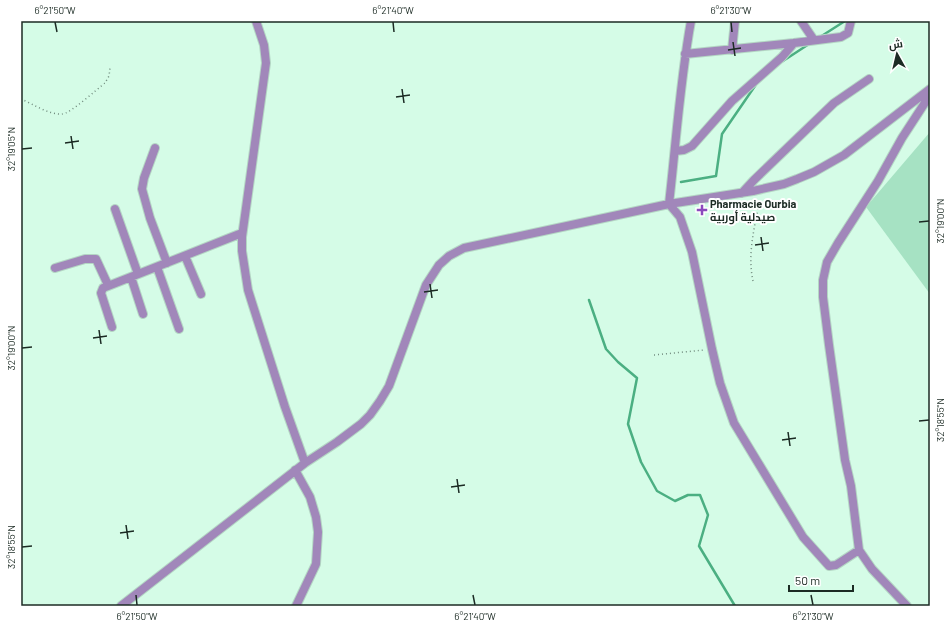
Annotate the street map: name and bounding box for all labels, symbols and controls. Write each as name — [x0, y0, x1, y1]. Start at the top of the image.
text: 6°21'50"W — [34, 4, 76, 16]
text: 6°21'40"W — [372, 4, 414, 16]
text: 6°21'30"W — [710, 4, 752, 16]
north arrow — [877, 34, 917, 74]
text: ش — [888, 36, 904, 52]
text: 32°19'05"N — [5, 127, 17, 171]
place label: Pharmacie Ourbia صيدلية أوربية — [710, 197, 797, 225]
text: 32°19'00"N — [934, 198, 946, 244]
marker: Pharmacie Ourbia صيدلية أوربية — [697, 205, 707, 215]
text: 32°19'00"N — [5, 325, 17, 371]
text: 32°18'55"N — [934, 398, 946, 442]
text: 32°18'55"N — [5, 525, 17, 569]
scale bar — [789, 567, 853, 593]
text: 50 m — [795, 573, 820, 587]
text: 6°21'50"W — [116, 610, 158, 622]
text: 6°21'40"W — [454, 610, 496, 622]
text: 6°21'30"W — [792, 610, 834, 622]

